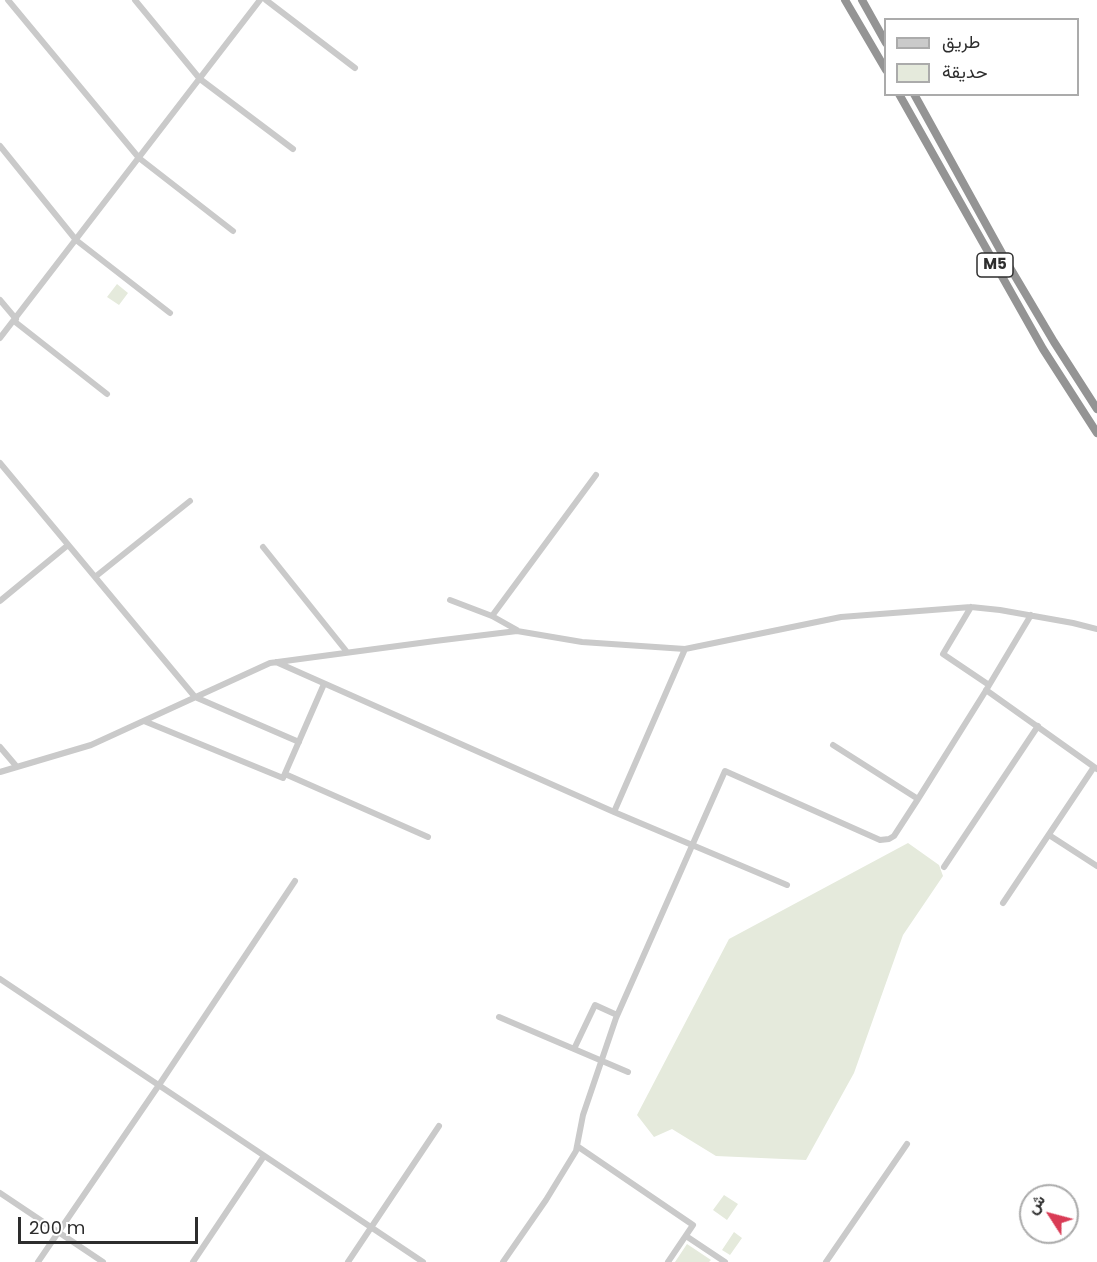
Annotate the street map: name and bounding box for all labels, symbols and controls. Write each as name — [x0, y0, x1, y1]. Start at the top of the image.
legend — [884, 18, 1079, 96]
text: طريق — [942, 29, 980, 54]
text: حديقة — [942, 59, 988, 84]
road number: M5 — [977, 253, 1013, 277]
north arrow — [1019, 1184, 1079, 1244]
text: ش — [1021, 1190, 1051, 1219]
scale bar — [21, 1205, 201, 1243]
text: 200 m — [29, 1215, 85, 1240]

